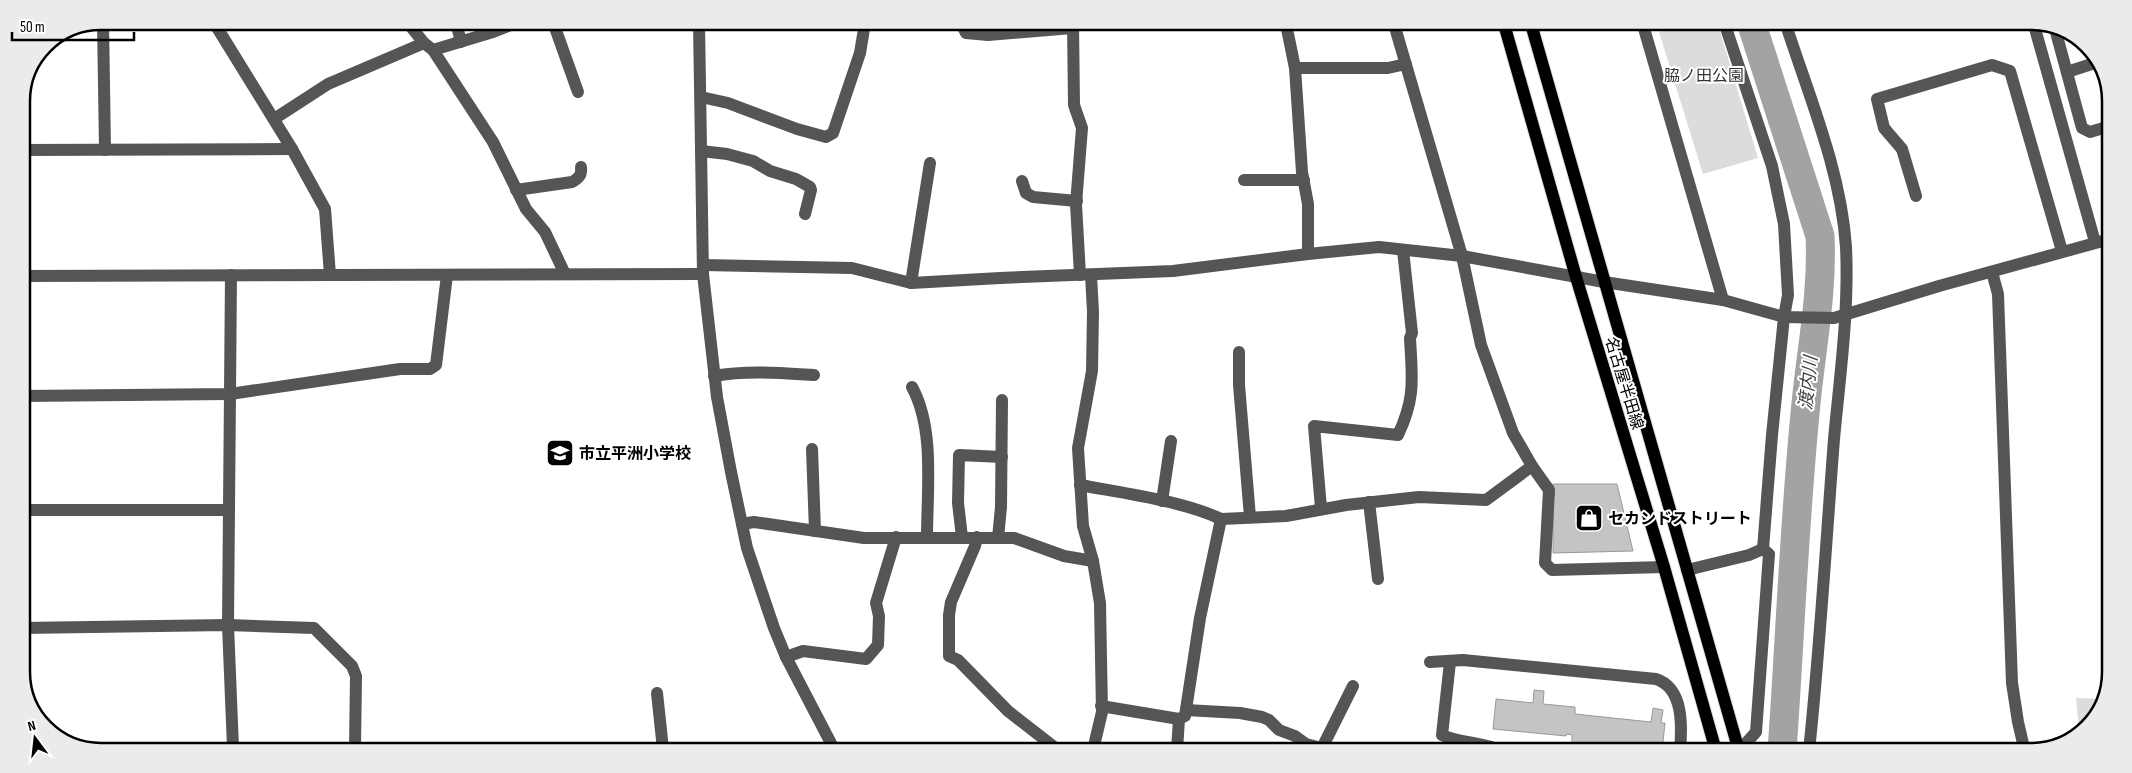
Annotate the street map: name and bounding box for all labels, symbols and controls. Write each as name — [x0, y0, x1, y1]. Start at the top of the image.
scale bar — [12, 10, 135, 42]
text: 50 m — [20, 18, 45, 37]
park label: 脇ノ田公園 — [1664, 67, 1744, 86]
street label: 名古屋半田線 — [1600, 335, 1647, 432]
water label: 渡内川 — [1795, 353, 1822, 411]
school or university icon: 市立平洲小学校 — [545, 438, 575, 468]
place label: 市立平洲小学校 — [579, 445, 691, 464]
shop icon: セカンドストリート — [1574, 503, 1604, 533]
place label: セカンドストリート — [1608, 510, 1752, 529]
north arrow — [10, 713, 60, 763]
text: N — [26, 717, 38, 735]

